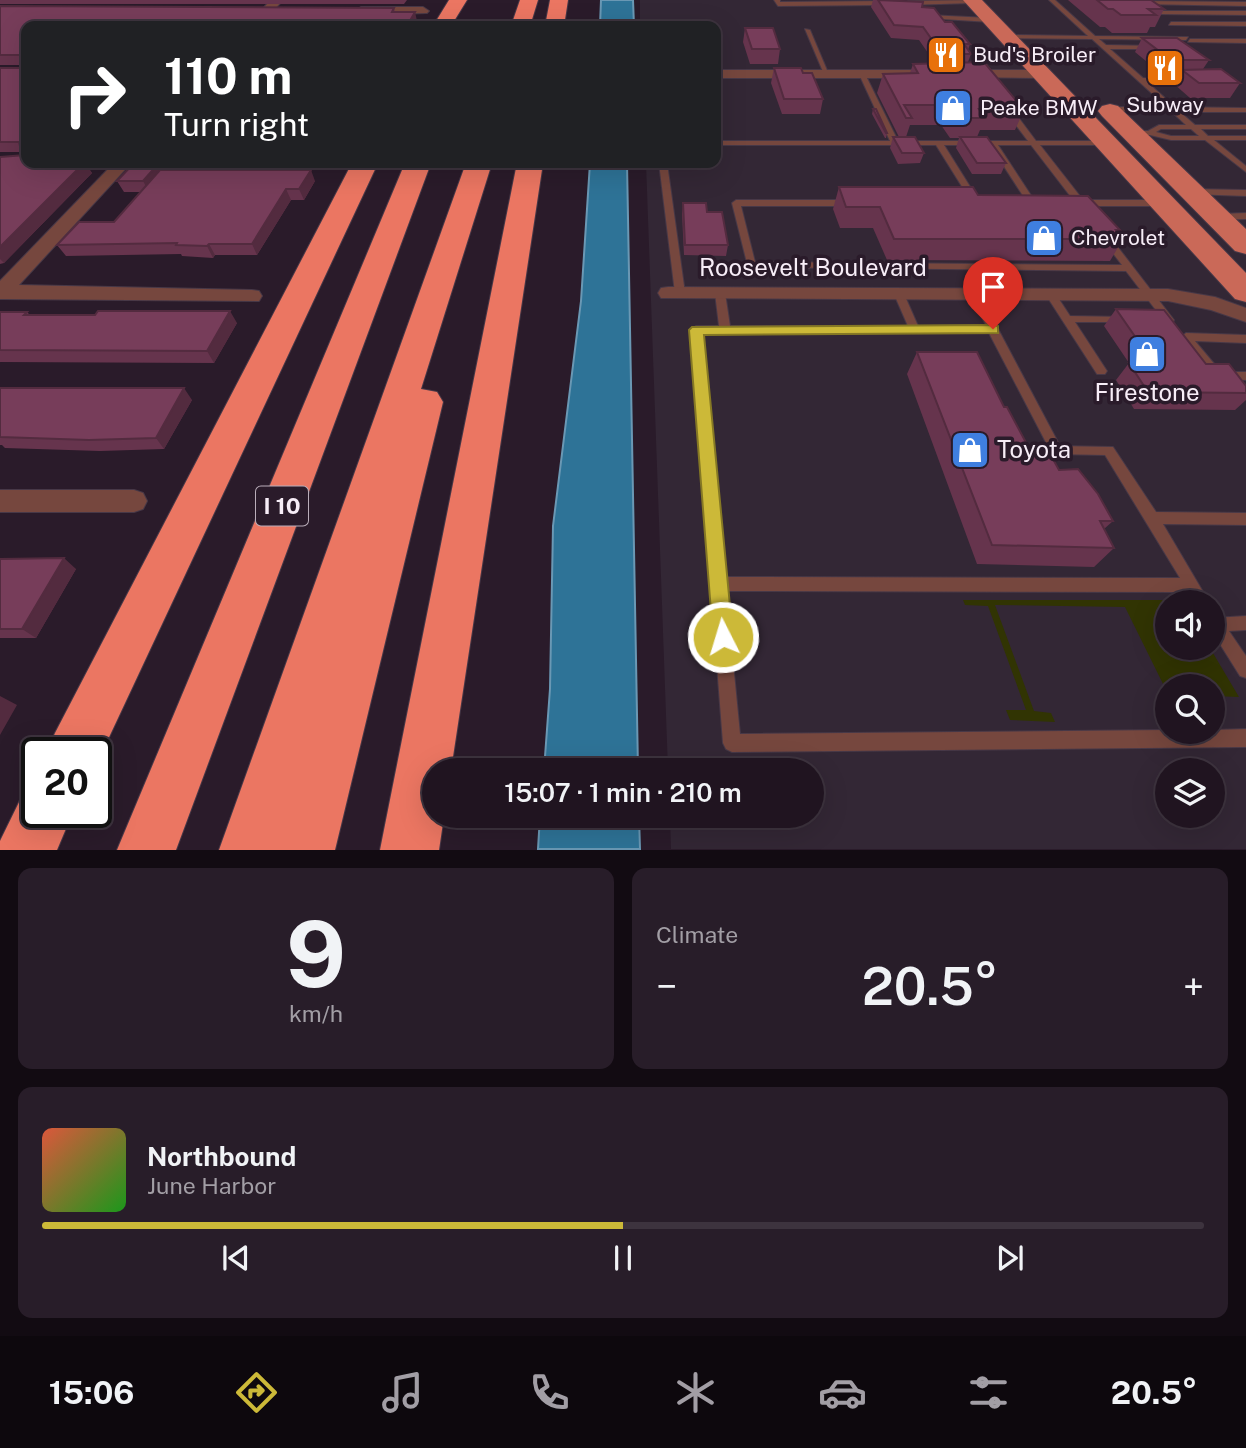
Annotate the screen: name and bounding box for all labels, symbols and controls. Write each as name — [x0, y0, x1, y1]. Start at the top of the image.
restaurant icon: Bud's Broiler — [925, 34, 967, 76]
place label: Bud's Broiler — [973, 42, 1096, 67]
text: 110 m — [164, 47, 292, 105]
restaurant icon: Subway — [1144, 47, 1186, 89]
icon: right — [49, 49, 140, 140]
shop icon: Peake BMW — [932, 87, 974, 129]
place label: Subway — [1126, 92, 1204, 117]
place label: Peake BMW — [980, 95, 1098, 120]
text: Turn right — [164, 106, 309, 143]
shop icon: Chevrolet — [1023, 217, 1065, 259]
place label: Chevrolet — [1071, 225, 1165, 250]
street label: Roosevelt Boulevard — [699, 253, 927, 281]
pin — [963, 257, 1023, 329]
icon: arrive — [974, 268, 1012, 306]
shop icon: Firestone — [1126, 333, 1168, 375]
place label: Firestone — [1095, 378, 1199, 406]
shop icon: Toyota — [949, 429, 991, 471]
place label: Toyota — [997, 435, 1071, 463]
road number: I 10 — [256, 486, 308, 526]
map controls — [1155, 590, 1225, 828]
button: sound — [1155, 590, 1225, 660]
position arrow — [686, 600, 760, 674]
button: search — [1155, 674, 1225, 744]
speed limit sign: 20 — [21, 737, 112, 828]
button: layers — [1155, 758, 1225, 828]
text: 15:07 · 1 min · 210 m — [504, 777, 742, 808]
text: 9 — [286, 901, 346, 1007]
text: Climate — [656, 921, 738, 948]
text: 20.5° — [862, 956, 998, 1017]
text: − — [656, 964, 677, 1009]
text: + — [1183, 964, 1204, 1009]
text: km/h — [289, 1000, 343, 1027]
text: Northbound — [147, 1141, 296, 1172]
text: June Harbor — [147, 1172, 276, 1199]
icon: previous — [217, 1239, 255, 1277]
icon: pause — [604, 1239, 642, 1277]
icon: next — [991, 1239, 1029, 1277]
icon: directions — [232, 1368, 281, 1417]
icon: music — [378, 1368, 427, 1417]
icon: phone — [525, 1368, 574, 1417]
icon: climate — [671, 1368, 720, 1417]
icon: car — [818, 1368, 867, 1417]
icon: filters — [964, 1368, 1013, 1417]
text: 15:06 — [49, 1374, 134, 1411]
text: 20.5° — [1111, 1374, 1197, 1411]

